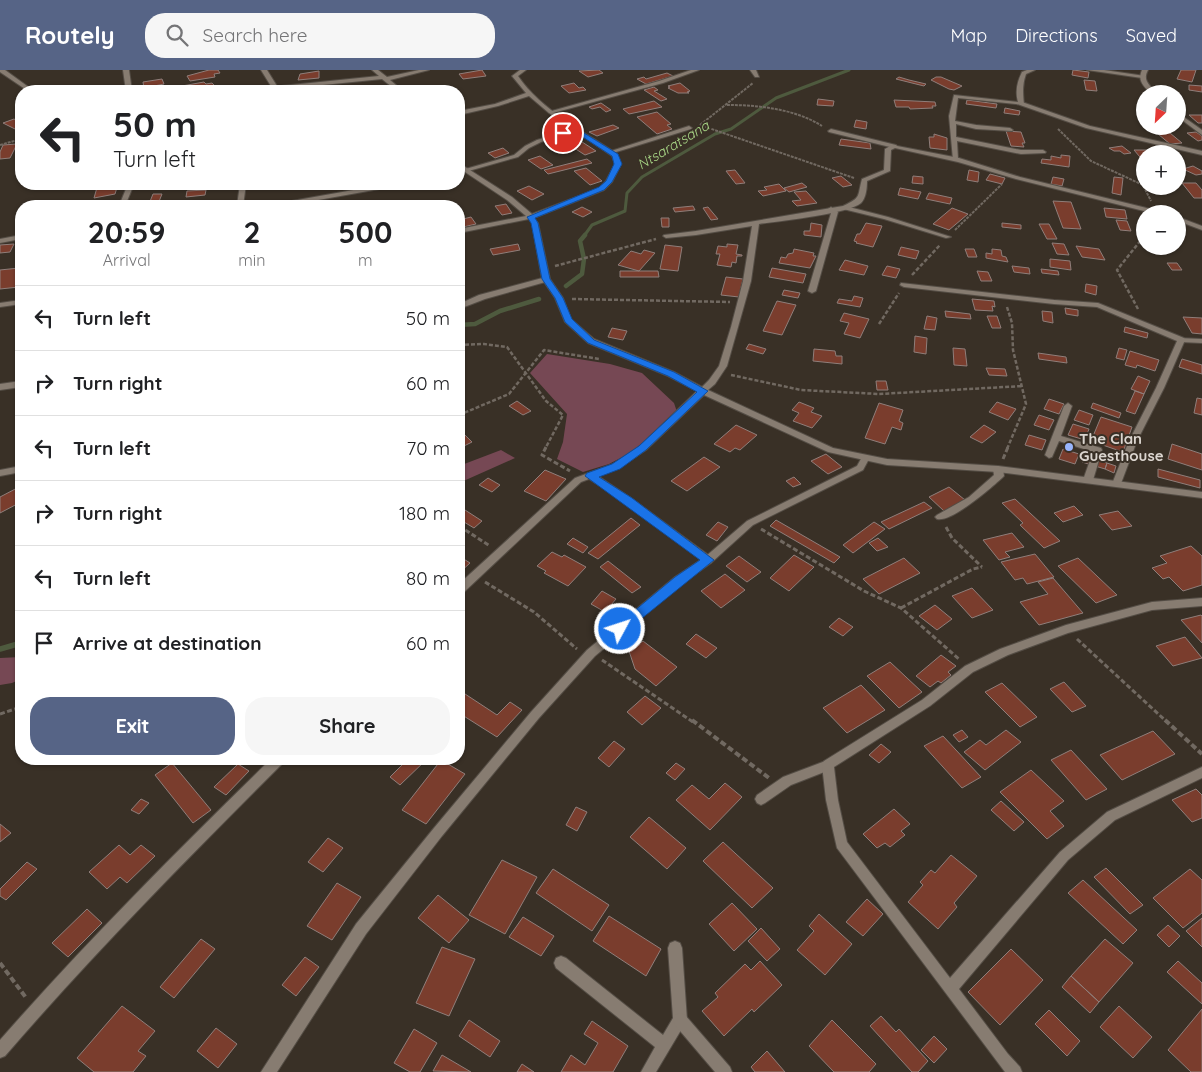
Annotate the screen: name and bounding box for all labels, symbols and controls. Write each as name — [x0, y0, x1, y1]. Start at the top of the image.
search box — [145, 13, 495, 58]
text: Routely — [25, 20, 115, 50]
icon: search — [163, 21, 191, 49]
text: Search here — [203, 23, 307, 47]
text: Map — [950, 24, 987, 47]
text: Directions — [1015, 24, 1098, 47]
text: Saved — [1126, 24, 1177, 47]
north arrow — [1136, 85, 1186, 135]
map controls — [1136, 85, 1186, 255]
text: 50 m — [113, 102, 197, 146]
icon: left — [30, 105, 95, 170]
pin — [542, 112, 584, 154]
water label: Ntsaratsana — [634, 116, 714, 174]
icon: arrive — [549, 119, 577, 147]
text: Turn left — [113, 145, 196, 173]
button: + — [1136, 145, 1186, 195]
button: − — [1136, 205, 1186, 255]
text: 20:59 — [88, 213, 166, 251]
text: 2 — [243, 213, 260, 251]
text: 500 — [338, 213, 392, 251]
text: Arrival — [103, 250, 151, 270]
text: min — [238, 250, 266, 270]
text: m — [358, 250, 373, 270]
icon: left — [30, 304, 58, 332]
text: Turn left — [73, 306, 151, 330]
text: 50 m — [406, 306, 450, 330]
icon: right — [30, 369, 58, 397]
text: Turn right — [73, 371, 162, 395]
text: 60 m — [406, 371, 450, 395]
place label: The Clan Guesthouse — [1079, 429, 1164, 465]
icon: left — [30, 434, 58, 462]
text: Turn left — [73, 436, 151, 460]
text: 70 m — [406, 436, 450, 460]
marker: The Clan Guesthouse — [1063, 441, 1075, 453]
icon: right — [30, 499, 58, 527]
text: Turn right — [73, 501, 162, 525]
text: 180 m — [399, 501, 450, 525]
icon: left — [30, 564, 58, 592]
text: Turn left — [73, 566, 151, 590]
text: 80 m — [406, 566, 450, 590]
position arrow — [593, 602, 645, 654]
icon: arrive — [30, 629, 58, 657]
text: Arrive at destination — [73, 631, 262, 655]
text: 60 m — [406, 631, 450, 655]
button: Exit — [30, 697, 235, 755]
button: Share — [245, 697, 450, 755]

